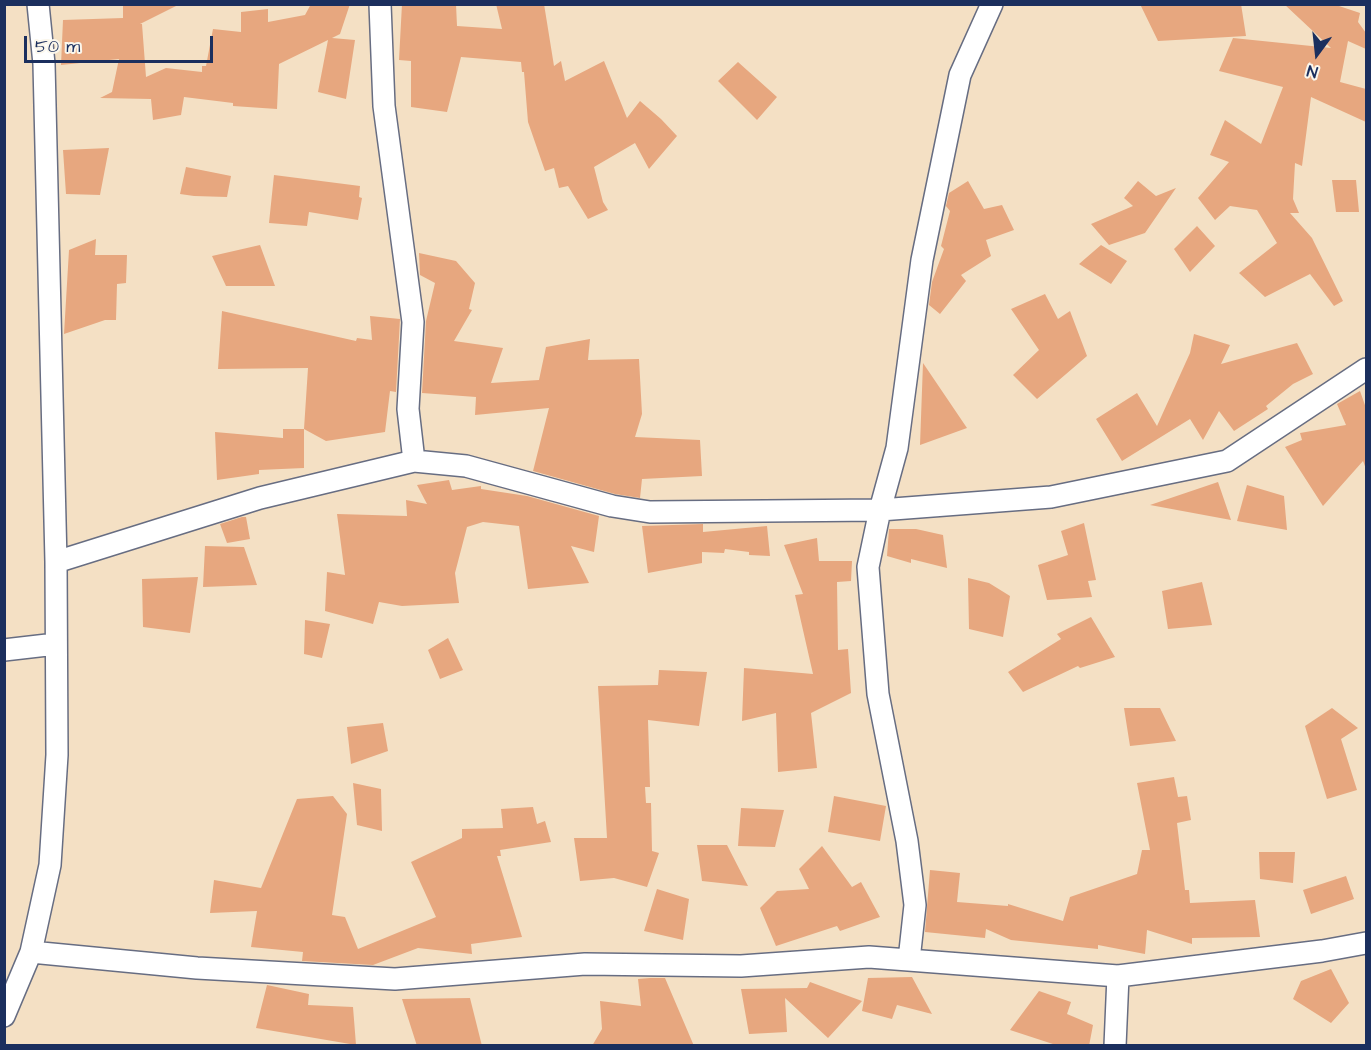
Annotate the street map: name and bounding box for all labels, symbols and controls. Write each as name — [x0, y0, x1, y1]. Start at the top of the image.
scale bar — [27, 24, 216, 62]
north arrow — [1287, 24, 1347, 84]
text: 50 m — [35, 34, 80, 59]
text: N — [1305, 59, 1320, 83]

